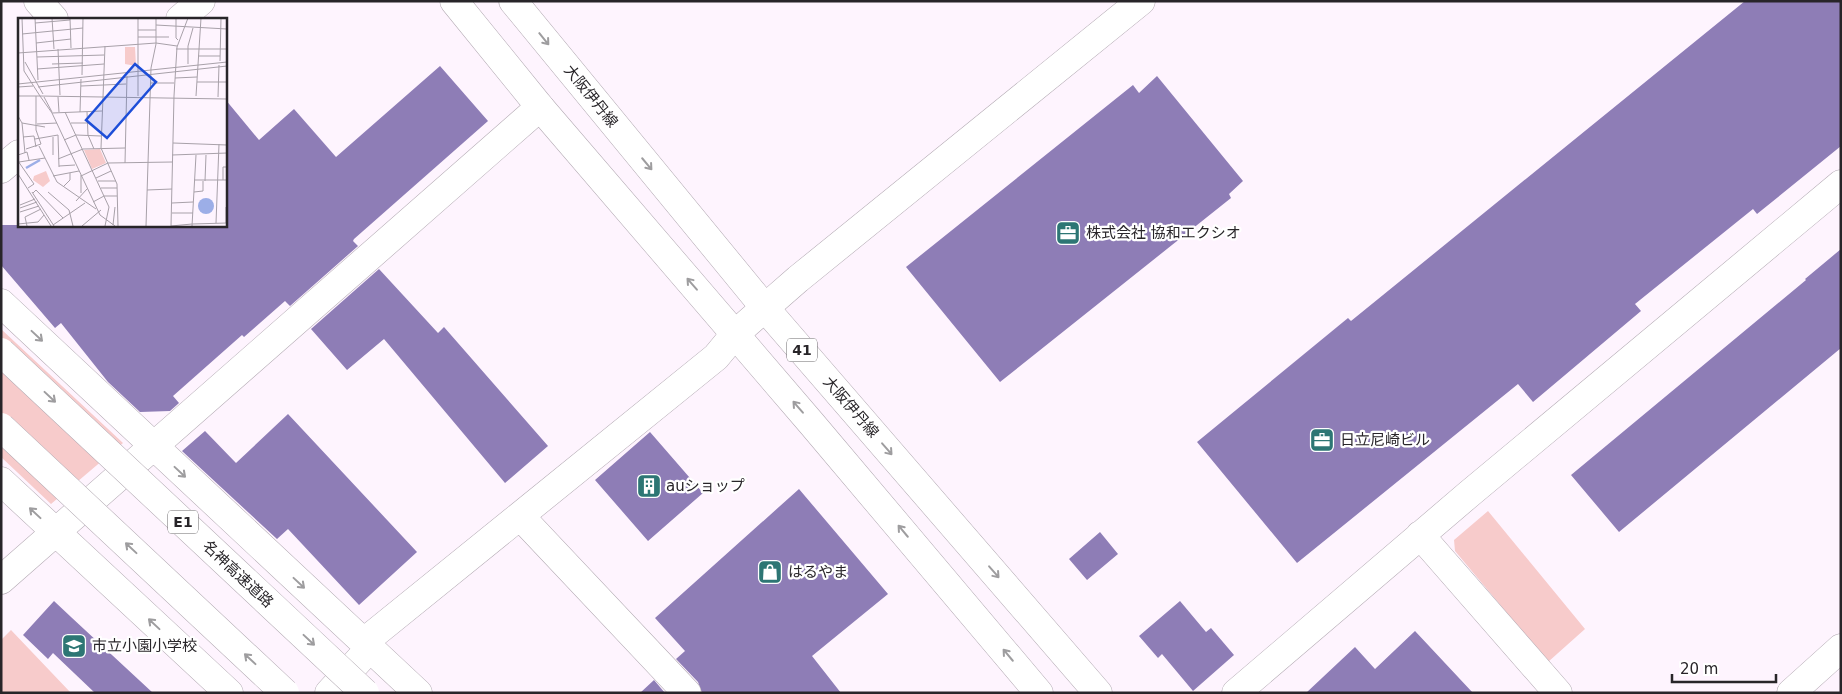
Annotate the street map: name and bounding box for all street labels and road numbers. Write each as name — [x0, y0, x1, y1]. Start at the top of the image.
street label: 大阪伊丹線 — [560, 61, 622, 131]
road number: 41 — [787, 338, 817, 362]
street label: 大阪伊丹線 — [820, 373, 882, 441]
road number: E1 — [168, 511, 198, 534]
street label: 名神高速道路 — [199, 537, 277, 611]

